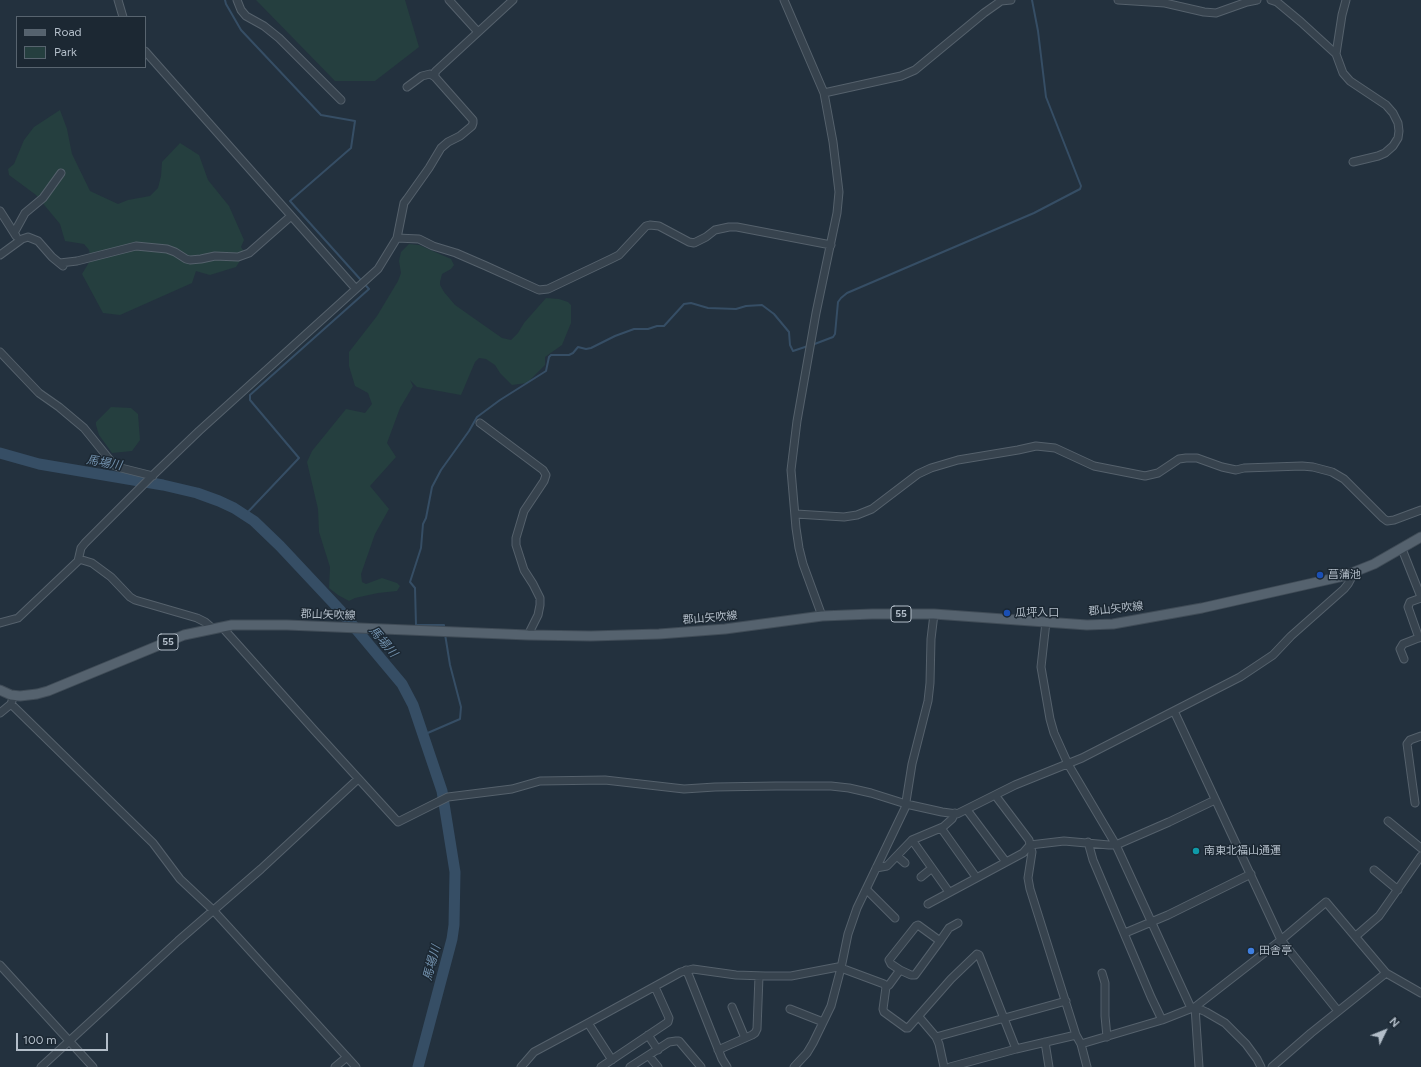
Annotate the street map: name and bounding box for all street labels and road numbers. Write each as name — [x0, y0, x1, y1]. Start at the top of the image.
street label: 郡山矢吹線 — [1088, 600, 1144, 618]
road number: 55 — [891, 606, 911, 622]
street label: 郡山矢吹線 — [300, 607, 356, 623]
street label: 郡山矢吹線 — [682, 609, 738, 627]
road number: 55 — [158, 634, 178, 650]

